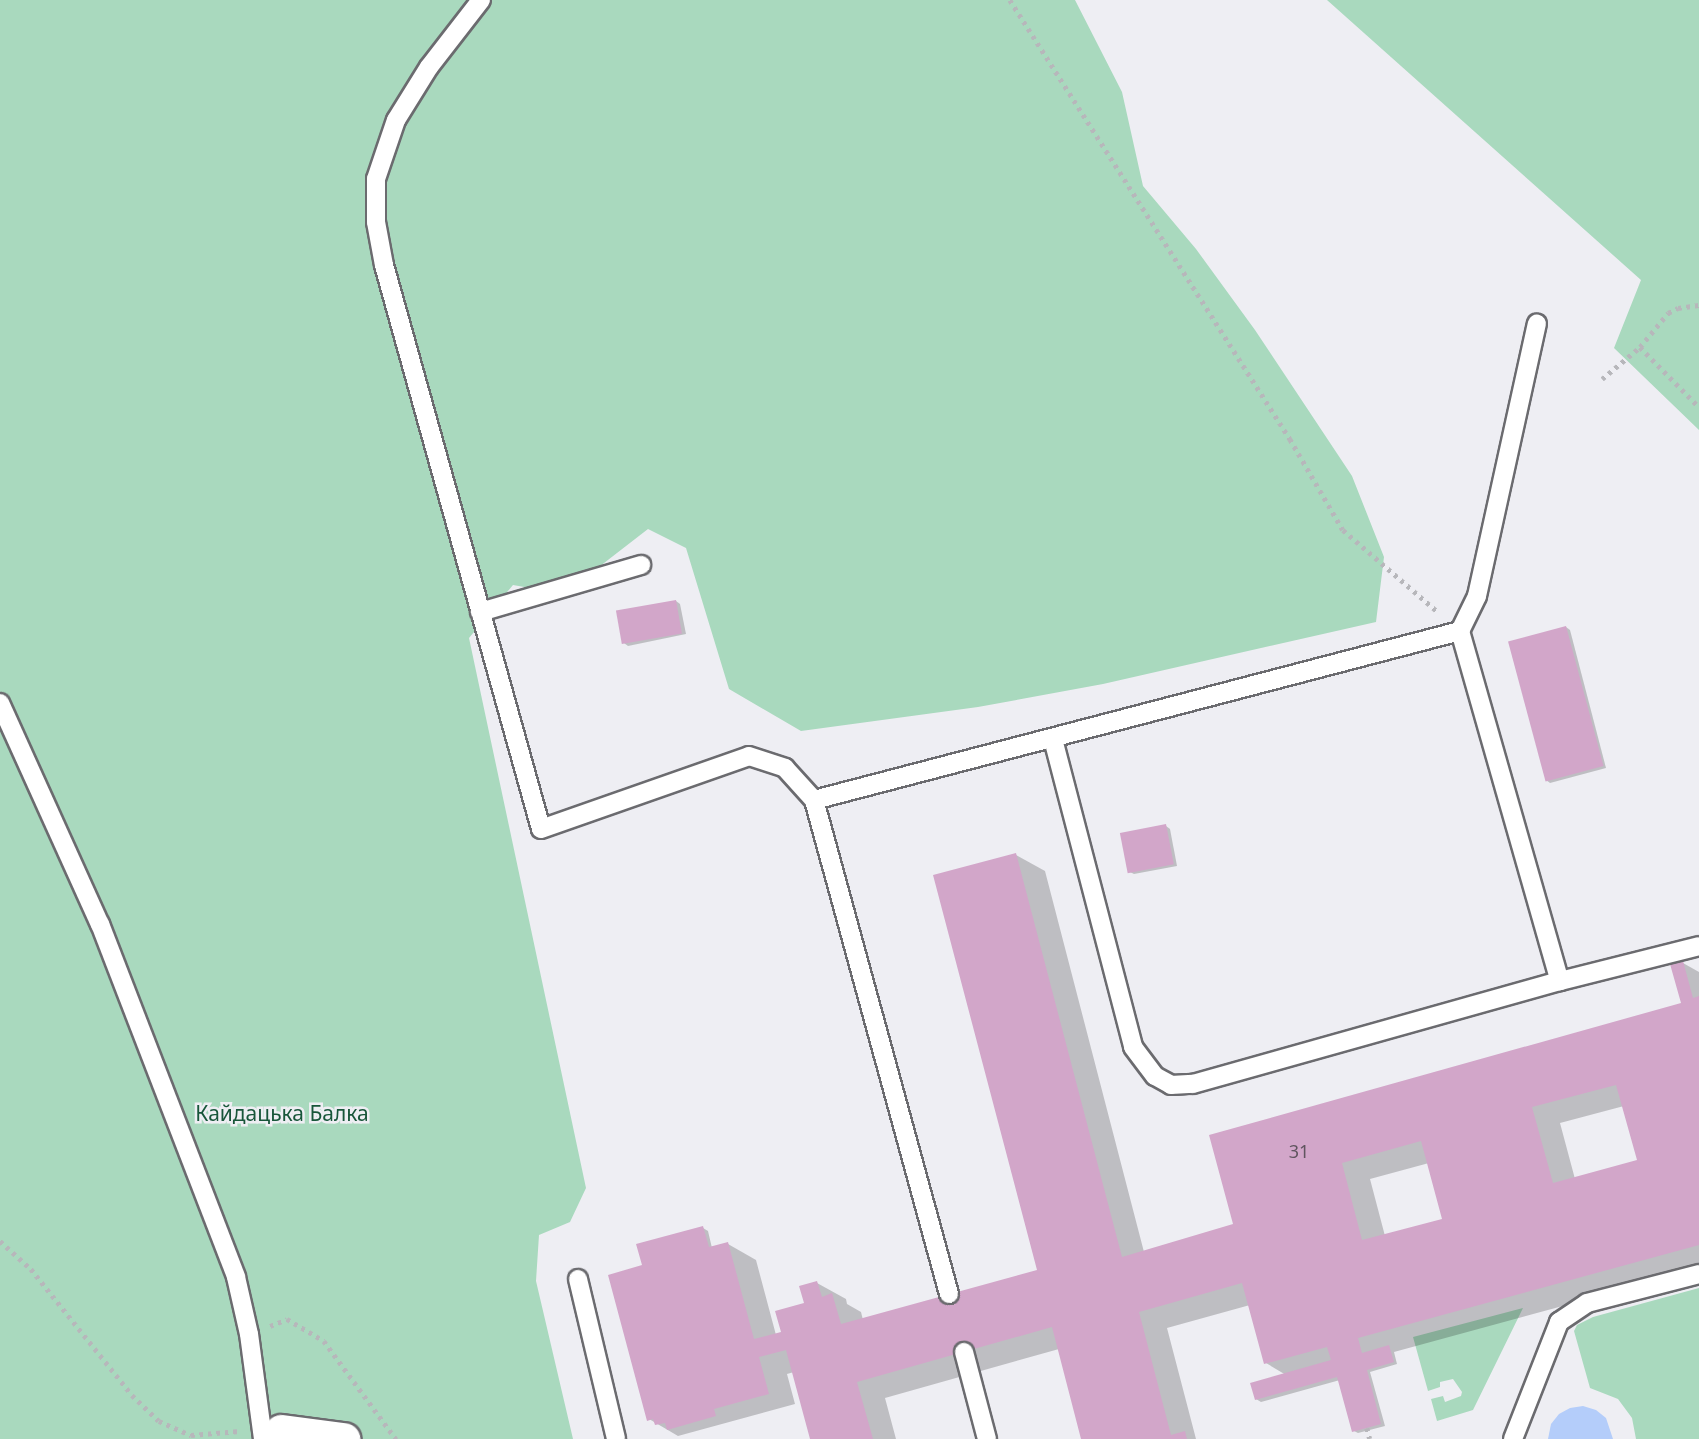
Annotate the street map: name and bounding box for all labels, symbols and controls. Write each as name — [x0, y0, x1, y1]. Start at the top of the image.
park label: Кайдацька Балка — [195, 1100, 369, 1126]
house number: 31 — [1289, 1140, 1309, 1162]

